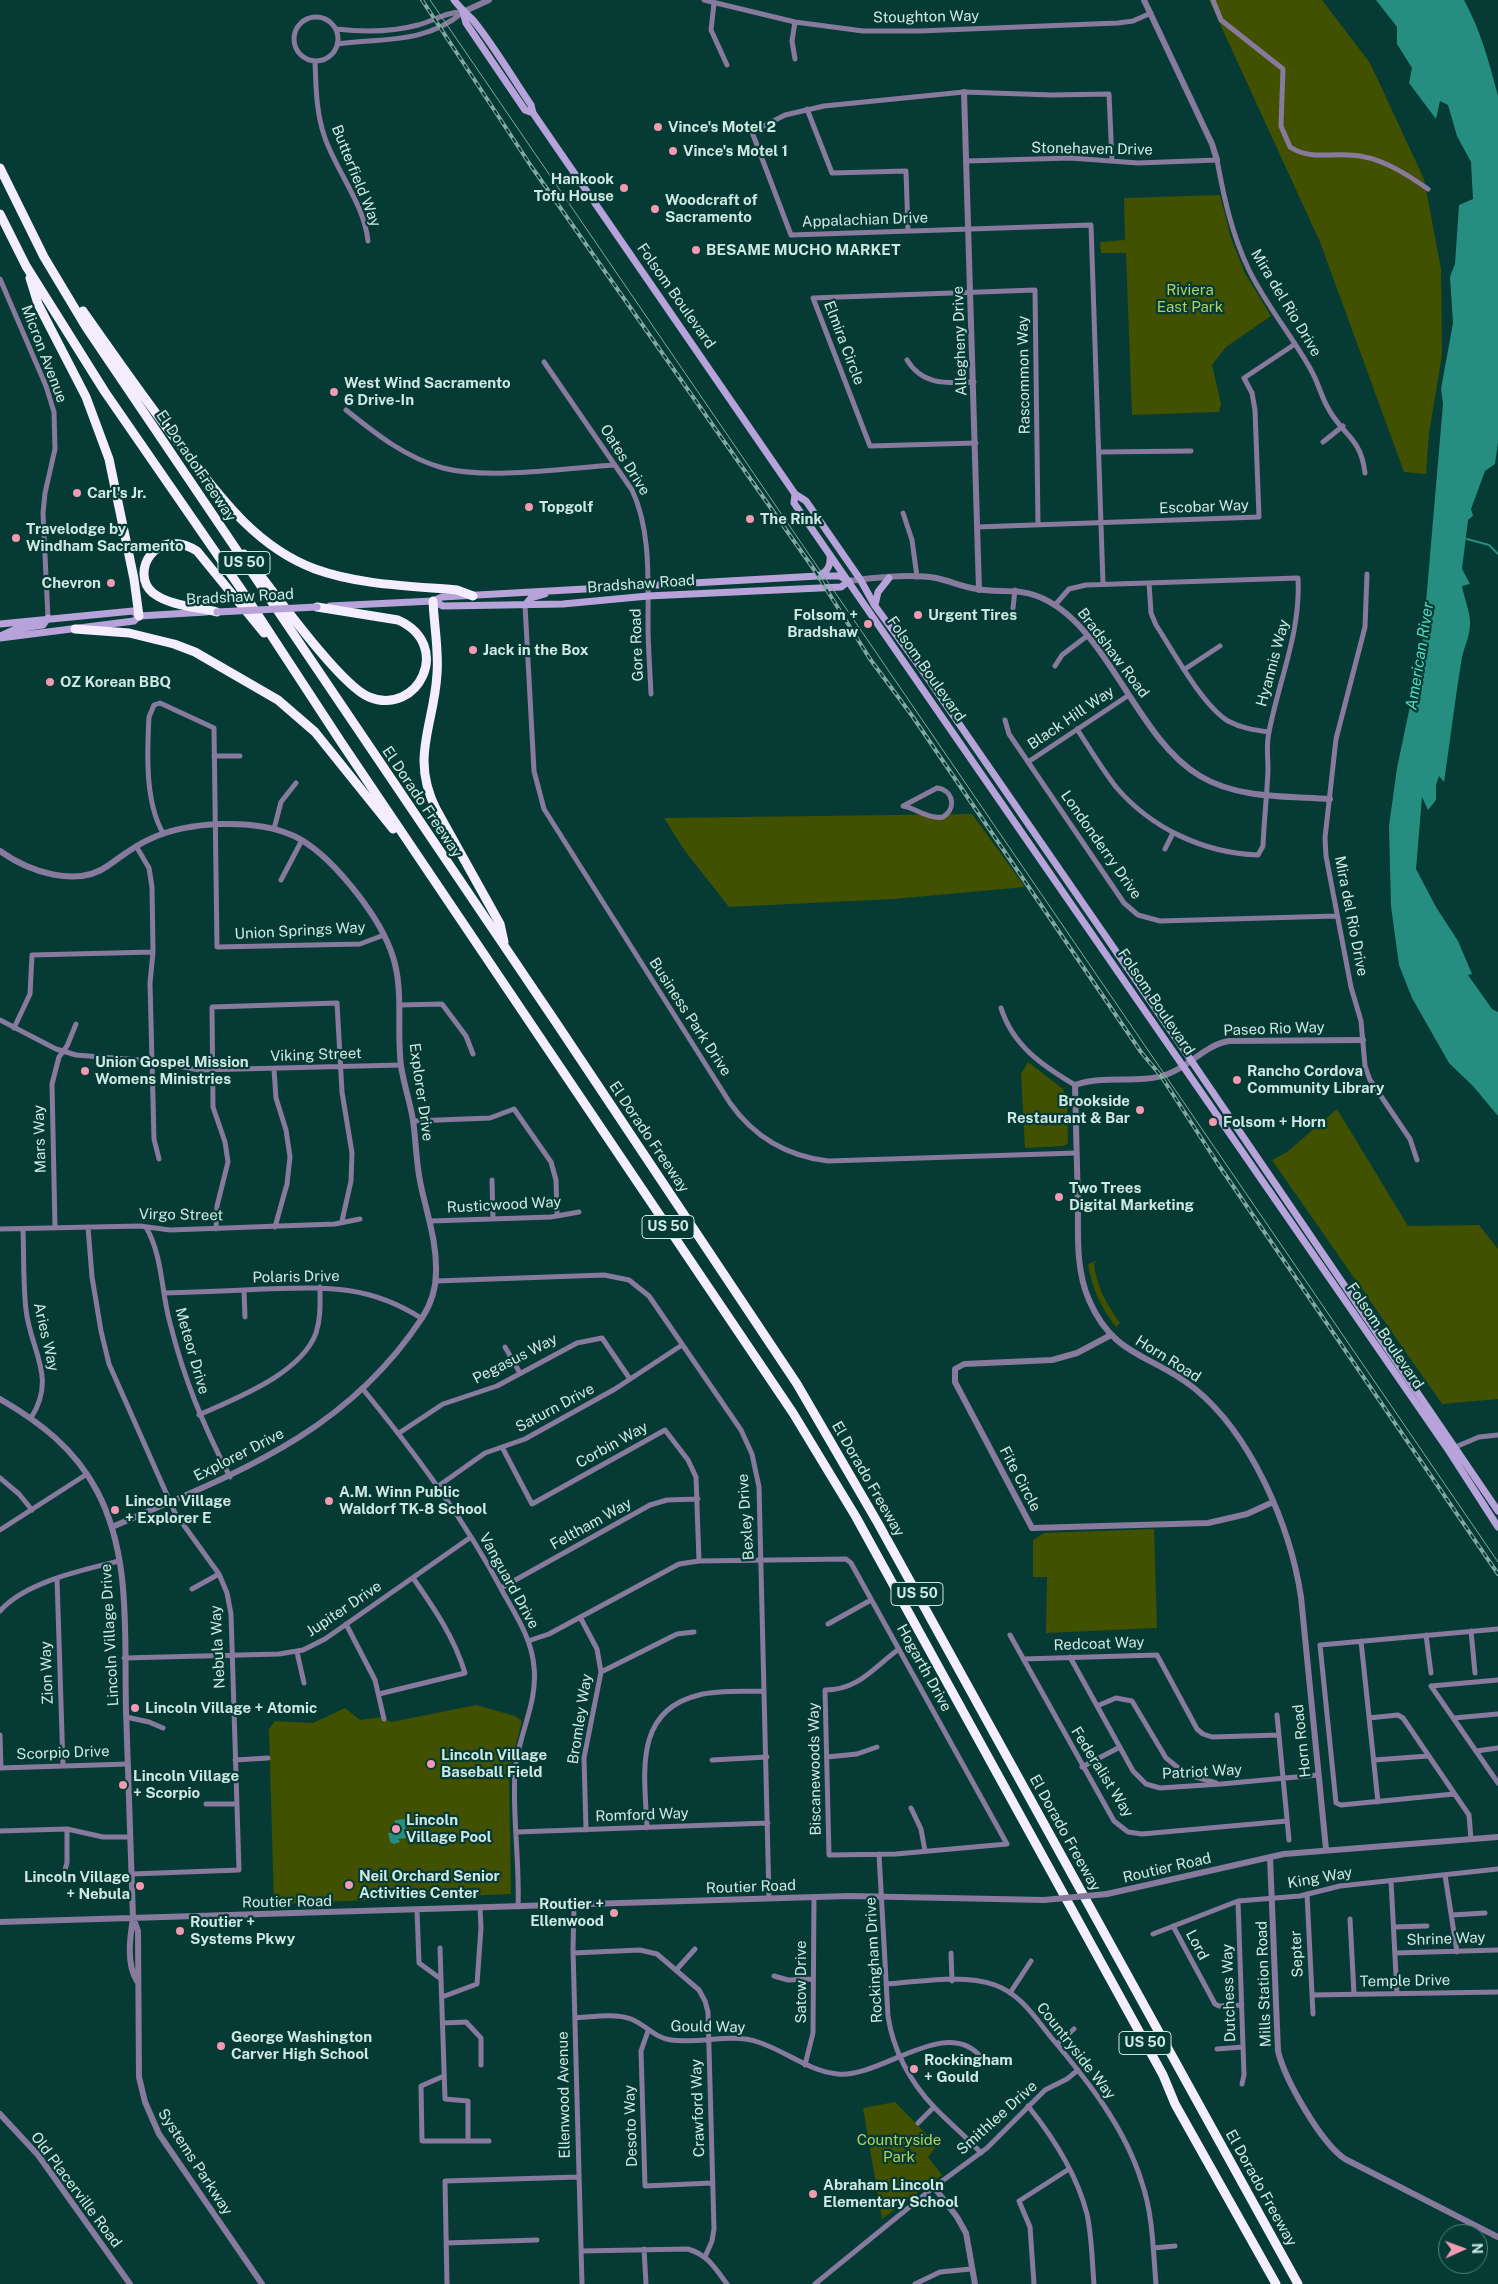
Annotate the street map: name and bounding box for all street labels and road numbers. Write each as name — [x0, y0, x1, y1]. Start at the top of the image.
street label: Stoughton Way — [873, 7, 979, 27]
street label: Butterfield Way — [327, 122, 385, 230]
street label: Stonehaven Drive — [1031, 139, 1153, 159]
street label: Appalachian Drive — [802, 209, 928, 231]
street label: Folsom Boulevard — [633, 240, 719, 352]
street label: Mira del Rio Drive — [1247, 246, 1325, 360]
street label: Allegheny Drive — [949, 286, 971, 396]
street label: Elmira Circle — [820, 298, 868, 388]
street label: Micron Avenue — [17, 303, 71, 405]
street label: Rascommon Way — [1014, 315, 1034, 435]
street label: El Dorado Freeway — [152, 407, 240, 525]
street label: Oates Drive — [596, 421, 654, 499]
street label: Escobar Way — [1159, 496, 1249, 518]
road number: US 50 — [218, 552, 270, 574]
street label: Bradshaw Road — [586, 571, 696, 597]
street label: Bradshaw Road — [186, 585, 294, 609]
street label: Bradshaw Road — [1073, 604, 1153, 702]
street label: Gore Road — [627, 608, 647, 682]
street label: Folsom Boulevard — [883, 613, 969, 725]
street label: Hyannis Way — [1253, 617, 1293, 709]
street label: Black Hill Way — [1024, 682, 1118, 754]
street label: El Dorado Freeway — [378, 743, 466, 861]
street label: Londonderry Drive — [1057, 787, 1145, 903]
street label: Mira del Rio Drive — [1331, 854, 1371, 978]
street label: Union Springs Way — [234, 919, 366, 943]
street label: Folsom Boulevard — [1114, 945, 1198, 1059]
street label: Business Park Drive — [645, 954, 735, 1080]
street label: Paseo Rio Way — [1223, 1018, 1325, 1040]
street label: Explorer Drive — [405, 1042, 437, 1142]
street label: Viking Street — [270, 1044, 362, 1066]
street label: El Dorado Freeway — [605, 1078, 693, 1196]
street label: Mars Way — [30, 1105, 50, 1173]
street label: Rusticwood Way — [446, 1193, 562, 1217]
street label: Virgo Street — [139, 1205, 223, 1225]
road number: US 50 — [642, 1216, 694, 1238]
street label: Polaris Drive — [252, 1267, 340, 1287]
street label: Folsom Boulevard — [1343, 1279, 1427, 1393]
street label: Aries Way — [29, 1301, 63, 1373]
street label: Meteor Drive — [171, 1306, 213, 1396]
street label: Pegasus Way — [470, 1330, 560, 1388]
street label: Horn Road — [1132, 1332, 1204, 1386]
street label: Saturn Drive — [513, 1380, 597, 1436]
street label: Corbin Way — [573, 1418, 651, 1472]
street label: El Dorado Freeway — [828, 1418, 908, 1540]
street label: Explorer Drive — [191, 1425, 287, 1485]
street label: Fite Circle — [995, 1443, 1045, 1515]
street label: Bexley Drive — [734, 1473, 758, 1561]
street label: Feltham Way — [547, 1494, 635, 1554]
street label: Vanguard Drive — [475, 1530, 543, 1632]
street label: Lincoln Village Drive — [97, 1563, 123, 1707]
street label: Jupiter Drive — [303, 1577, 385, 1641]
road number: US 50 — [891, 1582, 943, 1606]
street label: Nebula Way — [207, 1605, 229, 1689]
street label: Hogarth Drive — [893, 1621, 955, 1715]
street label: Redcoat Way — [1053, 1633, 1145, 1655]
street label: Zion Way — [37, 1641, 57, 1705]
street label: Bromley Way — [564, 1673, 596, 1765]
street label: Biscanewoods Way — [805, 1702, 825, 1836]
street label: Horn Road — [1289, 1703, 1315, 1779]
street label: Federalist Way — [1067, 1723, 1137, 1821]
street label: Scorpio Drive — [16, 1742, 110, 1764]
street label: Patriot Way — [1162, 1761, 1242, 1783]
street label: El Dorado Freeway — [1026, 1772, 1104, 1894]
street label: Romford Way — [595, 1804, 689, 1826]
street label: Routier Road — [1121, 1849, 1213, 1887]
street label: King Way — [1286, 1863, 1354, 1893]
street label: Routier Road — [706, 1876, 796, 1898]
street label: Routier Road — [242, 1892, 332, 1912]
street label: Rockingham Drive — [862, 1897, 886, 2023]
street label: Mills Station Road — [1253, 1921, 1275, 2047]
street label: Lord — [1182, 1927, 1212, 1963]
street label: Shrine Way — [1406, 1929, 1486, 1949]
street label: Septer — [1287, 1930, 1307, 1978]
street label: Satow Drive — [792, 1940, 810, 2024]
street label: Dutchess Way — [1218, 1944, 1240, 2042]
street label: Temple Drive — [1360, 1971, 1450, 1991]
street label: Countryside Way — [1033, 1999, 1119, 2103]
street label: Gould Way — [670, 2017, 746, 2037]
street label: Ellenwood Avenue — [554, 2031, 574, 2159]
road number: US 50 — [1119, 2032, 1171, 2054]
street label: Crawford Way — [687, 2059, 709, 2157]
street label: Smithlee Drive — [953, 2077, 1041, 2159]
street label: Desoto Way — [621, 2085, 641, 2167]
street label: Systems Parkway — [154, 2105, 236, 2219]
street label: El Dorado Freeway — [1222, 2127, 1300, 2249]
street label: Old Placerville Road — [27, 2129, 125, 2251]

